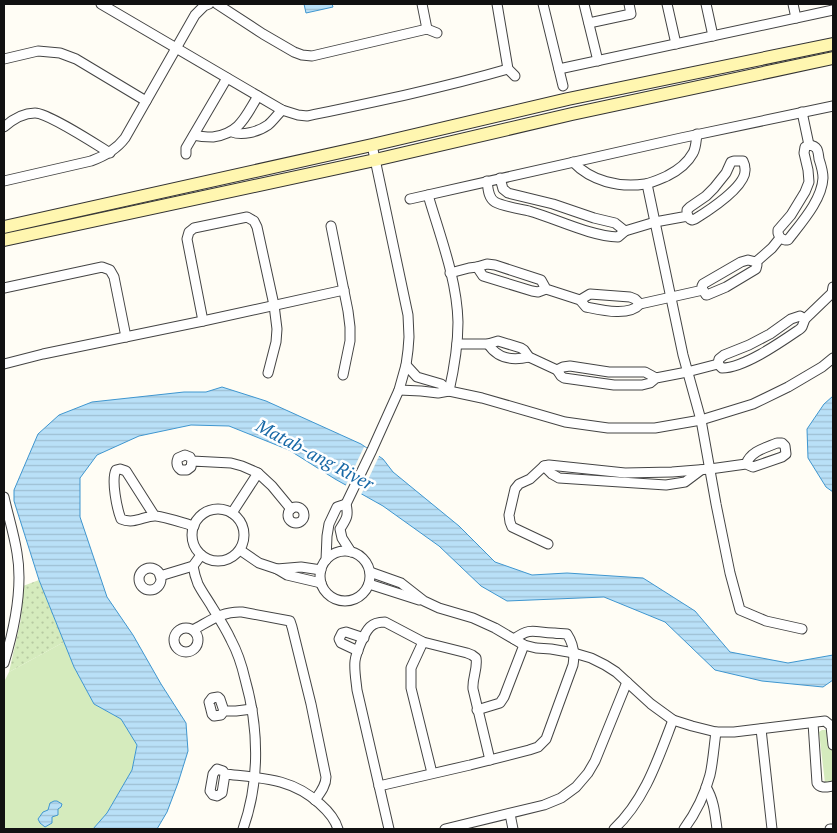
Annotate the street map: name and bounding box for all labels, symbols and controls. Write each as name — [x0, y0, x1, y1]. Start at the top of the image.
water label: Matab-ang River — [251, 412, 379, 496]

